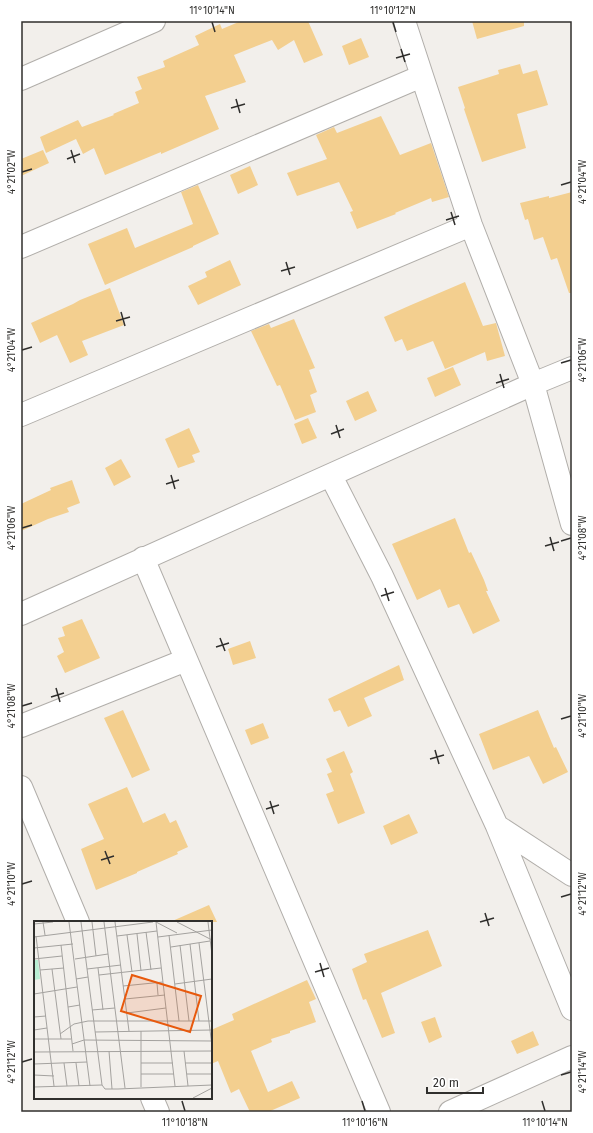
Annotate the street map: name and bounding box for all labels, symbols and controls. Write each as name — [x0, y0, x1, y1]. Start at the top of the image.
text: 11°10'14"N — [189, 5, 235, 17]
text: 11°10'12"N — [370, 5, 416, 17]
text: 4°21'02"W — [6, 149, 18, 194]
text: 4°21'04"W — [577, 159, 589, 204]
text: 4°21'04"W — [6, 327, 18, 372]
text: 4°21'06"W — [577, 337, 589, 382]
text: 4°21'06"W — [6, 505, 18, 550]
text: 4°21'08"W — [577, 515, 589, 560]
text: 4°21'08"W — [6, 683, 18, 728]
text: 4°21'10"W — [577, 693, 589, 738]
text: 4°21'10"W — [6, 861, 18, 906]
text: 4°21'12"W — [577, 872, 589, 916]
inset map — [34, 921, 212, 1099]
text: 4°21'12"W — [6, 1040, 18, 1084]
text: 4°21'14"W — [577, 1050, 589, 1094]
scale bar — [427, 1069, 483, 1095]
text: 20 m — [433, 1076, 459, 1090]
text: 11°10'18"N — [162, 1117, 208, 1129]
text: 11°10'16"N — [342, 1117, 388, 1129]
text: 11°10'14"N — [522, 1117, 568, 1129]

